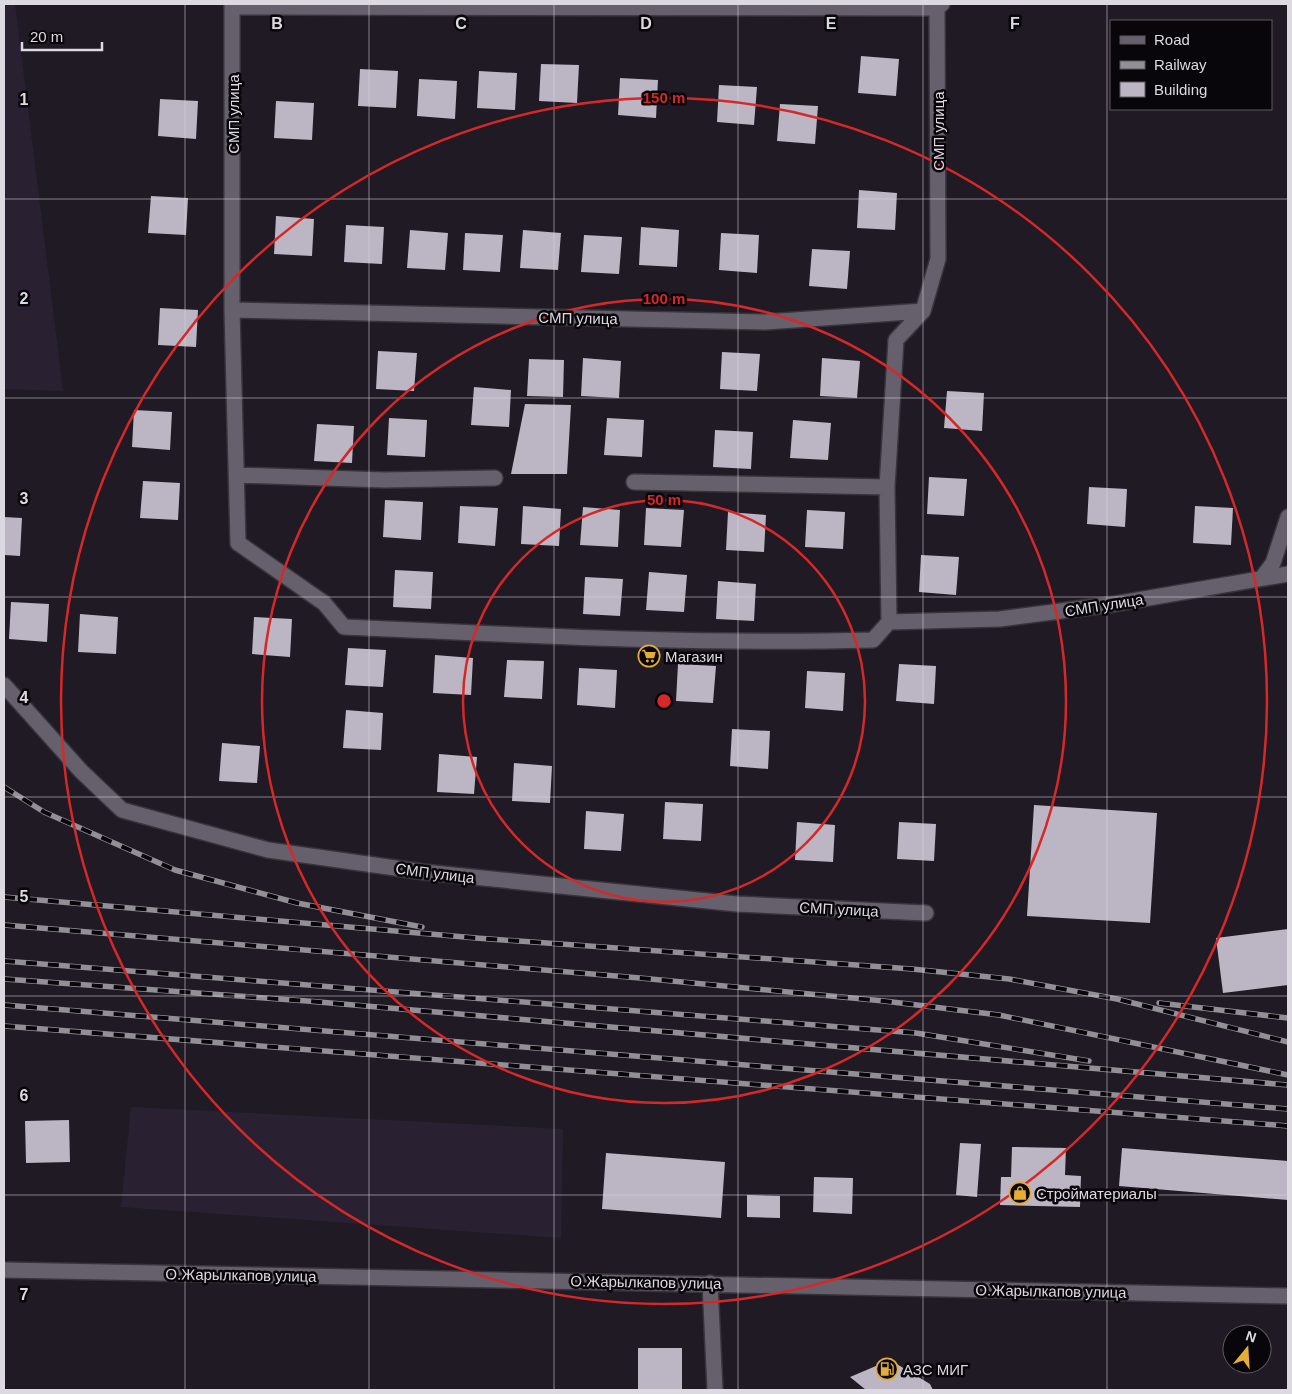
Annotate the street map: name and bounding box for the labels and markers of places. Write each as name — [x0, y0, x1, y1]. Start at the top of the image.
supermarket icon: Магазин — [637, 644, 661, 668]
place label: Магазин — [665, 648, 723, 665]
centre of rings — [655, 692, 673, 710]
shop icon: Стройматериалы — [1008, 1181, 1032, 1205]
place label: Стройматериалы — [1036, 1185, 1157, 1202]
fuel station icon: АЗС МИГ — [875, 1357, 899, 1381]
place label: АЗС МИГ — [903, 1361, 968, 1378]

